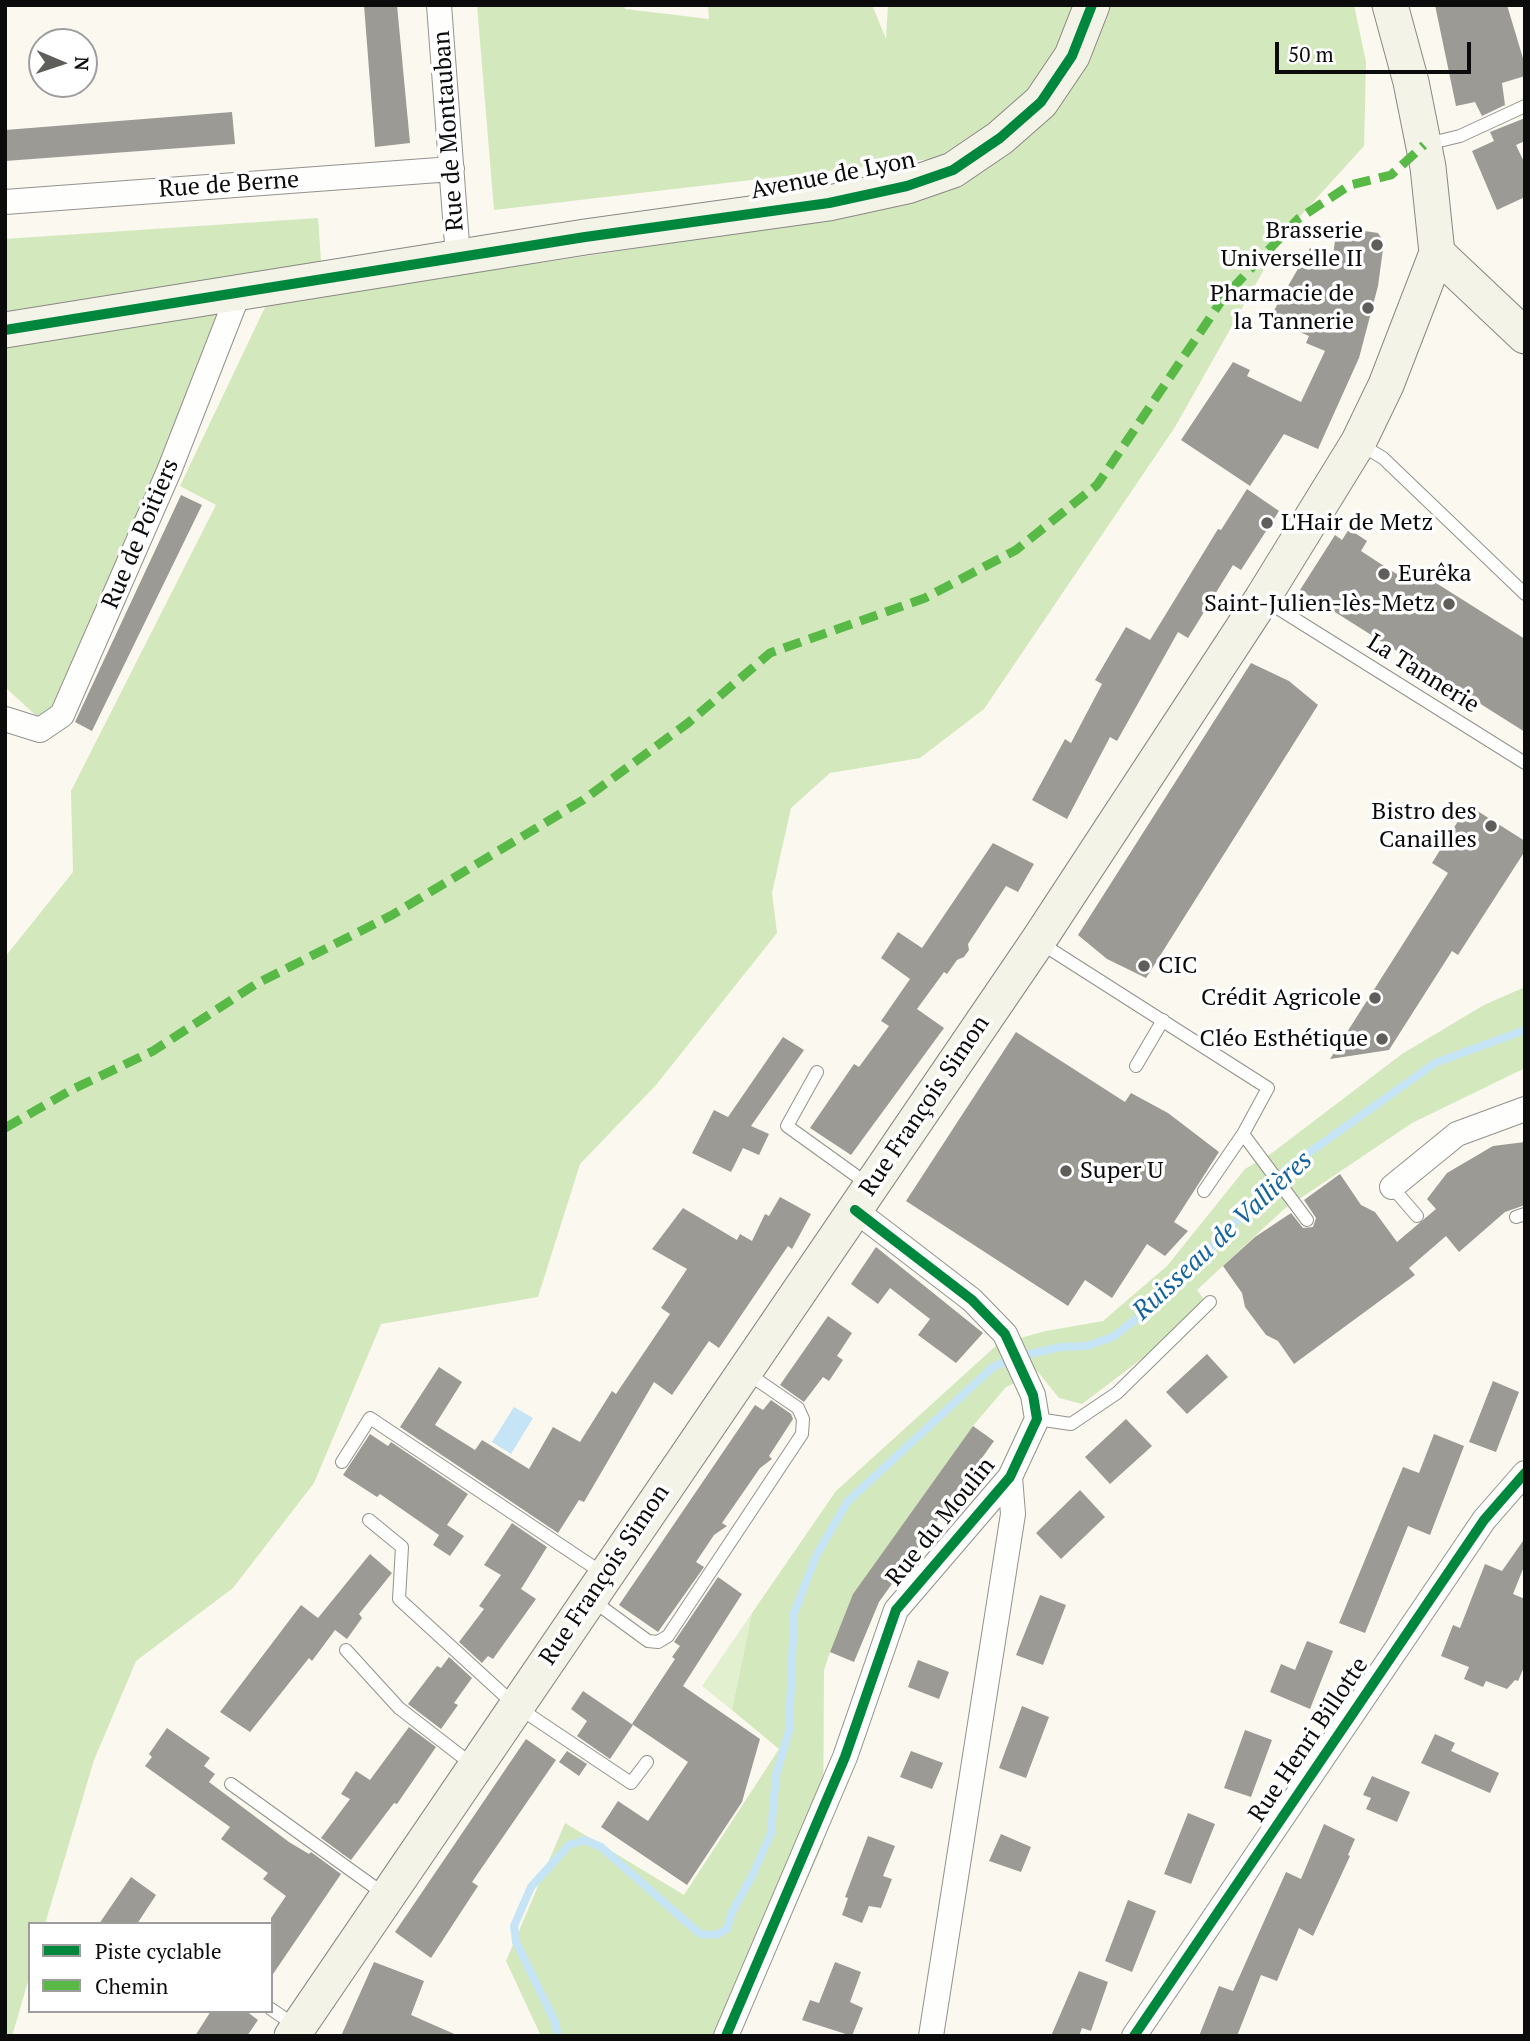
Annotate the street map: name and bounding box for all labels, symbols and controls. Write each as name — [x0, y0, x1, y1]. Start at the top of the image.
north arrow — [28, 28, 98, 98]
scale bar — [1278, 28, 1474, 72]
street label: Rue de Montauban — [428, 30, 470, 232]
text: 50 m — [1288, 40, 1334, 68]
text: N — [70, 56, 95, 71]
street label: Avenue de Lyon — [748, 146, 918, 206]
street label: Rue de Berne — [158, 166, 300, 204]
place label: Brasserie Universelle II — [1221, 217, 1363, 273]
marker: Brasserie Universelle II — [1369, 237, 1385, 253]
place label: Pharmacie de la Tannerie — [1210, 280, 1354, 336]
marker: Pharmacie de la Tannerie — [1360, 300, 1376, 316]
street label: Rue de Poitiers — [96, 455, 186, 613]
place label: L'Hair de Metz — [1281, 509, 1433, 537]
marker: L'Hair de Metz — [1259, 515, 1275, 531]
place label: Eurêka — [1398, 560, 1472, 588]
marker: Eurêka — [1376, 566, 1392, 582]
place label: Saint-Julien-lès-Metz — [1204, 590, 1435, 618]
marker: Saint-Julien-lès-Metz — [1441, 596, 1457, 612]
street label: La Tannerie — [1362, 628, 1484, 720]
place label: Bistro des Canailles — [1372, 798, 1477, 854]
marker: Bistro des Canailles — [1483, 818, 1499, 834]
place label: CIC — [1158, 952, 1197, 980]
marker: CIC — [1136, 958, 1152, 974]
place label: Crédit Agricole — [1201, 984, 1361, 1012]
marker: Crédit Agricole — [1367, 990, 1383, 1006]
street label: Rue François Simon — [854, 1010, 996, 1202]
place label: Cléo Esthétique — [1200, 1025, 1368, 1053]
marker: Cléo Esthétique — [1374, 1031, 1390, 1047]
water label: Ruisseau de Vallières — [1127, 1145, 1319, 1327]
place label: Super U — [1080, 1157, 1163, 1185]
marker: Super U — [1058, 1163, 1074, 1179]
street label: Rue du Moulin — [881, 1452, 1001, 1592]
street label: Rue François Simon — [534, 1479, 676, 1671]
street label: Rue Henri Billotte — [1243, 1652, 1375, 1828]
legend — [28, 1922, 273, 2013]
text: Piste cyclable — [95, 1937, 221, 1965]
text: Chemin — [95, 1972, 168, 2000]

